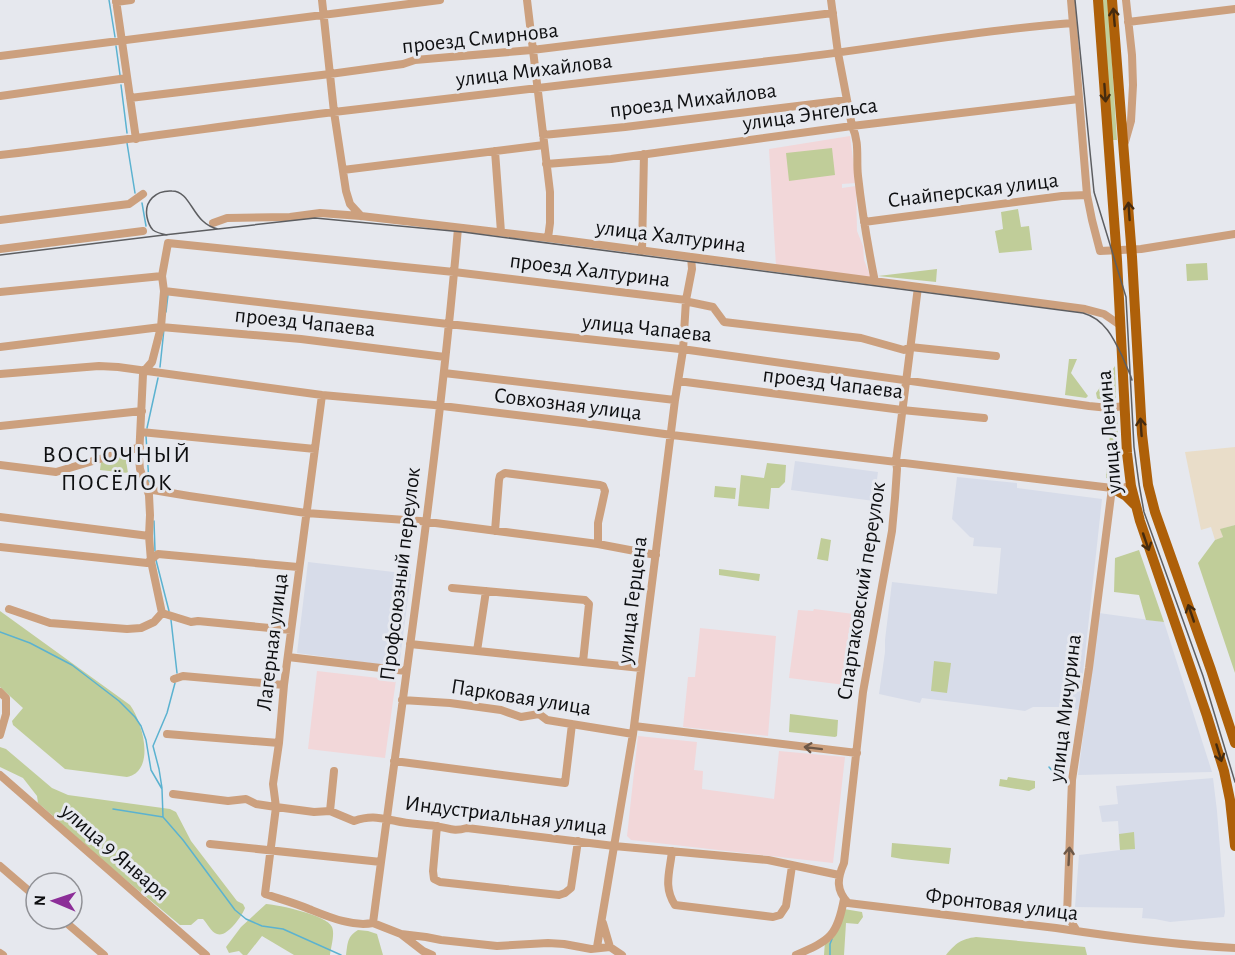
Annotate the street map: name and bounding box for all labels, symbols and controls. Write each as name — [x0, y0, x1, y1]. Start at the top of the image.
one-way arrow — [1108, 7, 1119, 27]
street label: проезд Смирнова — [401, 19, 559, 57]
street label: улица Михайлова — [454, 49, 613, 91]
street label: проезд Михайлова — [608, 79, 778, 121]
one-way arrow — [1100, 82, 1111, 102]
street label: улица Энгельса — [740, 94, 879, 134]
street label: Снайперская улица — [886, 169, 1060, 211]
one-way arrow — [1123, 202, 1134, 222]
street label: улица Халтурина — [594, 216, 747, 256]
street label: проезд Халтурина — [508, 249, 672, 291]
street label: проезд Чапаева — [234, 304, 376, 340]
street label: улица Чапаева — [580, 310, 713, 346]
street label: проезд Чапаева — [762, 363, 904, 403]
street label: улица Ленина — [1093, 369, 1125, 496]
street label: Совхозная улица — [493, 384, 643, 424]
one-way arrow — [1136, 417, 1147, 437]
district label: ВОСТОЧНЫЙ ПОСЁЛОК — [42, 443, 192, 495]
street label: Профсоюзный переулок — [376, 466, 424, 682]
street label: Спартаковский переулок — [833, 480, 889, 702]
one-way arrow — [1142, 532, 1153, 551]
street label: улица Герцена — [613, 535, 651, 666]
street label: Лагерная улица — [253, 572, 291, 712]
one-way arrow — [1184, 604, 1195, 623]
street label: улица Мичурина — [1045, 633, 1085, 784]
street label: Парковая улица — [449, 675, 593, 719]
one-way arrow — [803, 742, 823, 753]
one-way arrow — [1214, 743, 1225, 762]
street label: Индустриальная улица — [404, 792, 608, 838]
street label: улица 9 Января — [56, 799, 173, 905]
one-way arrow — [1064, 847, 1075, 867]
north arrow — [24, 871, 84, 931]
street label: Фронтовая улица — [924, 884, 1080, 924]
text: N — [32, 895, 48, 906]

